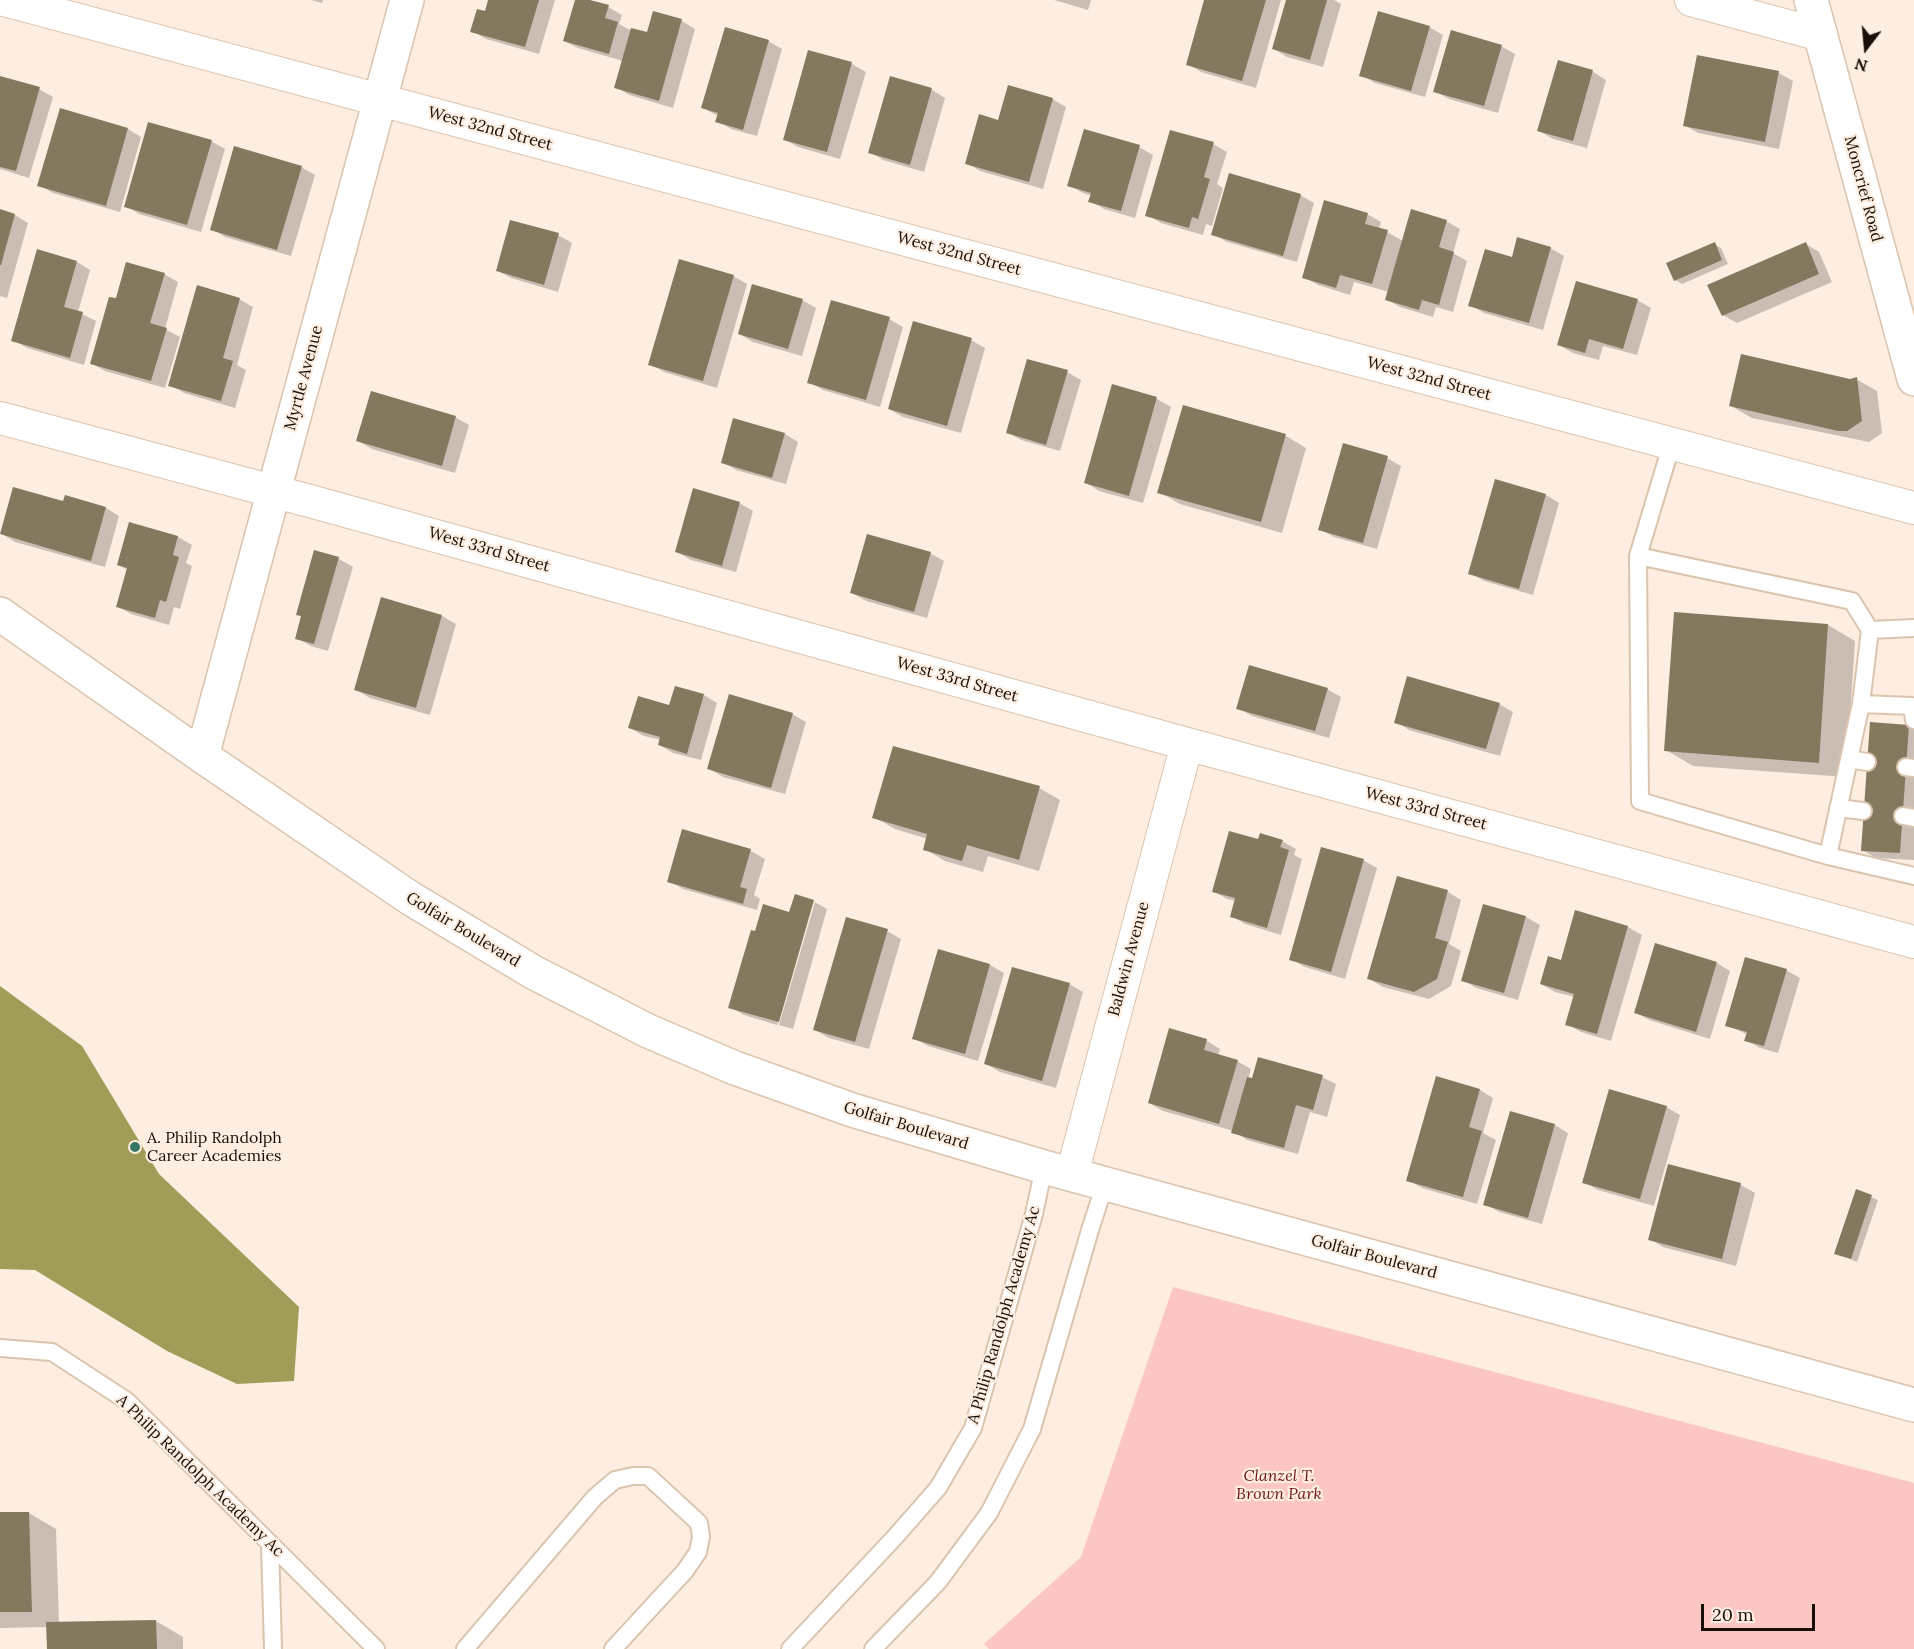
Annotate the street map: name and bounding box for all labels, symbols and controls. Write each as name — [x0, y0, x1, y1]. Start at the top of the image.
north arrow — [1836, 18, 1896, 78]
text: N — [1852, 54, 1870, 77]
street label: West 32nd Street — [426, 103, 554, 155]
street label: Moncrief Road — [1840, 134, 1886, 244]
street label: West 32nd Street — [895, 228, 1023, 280]
street label: Myrtle Avenue — [281, 324, 327, 432]
street label: West 32nd Street — [1365, 353, 1493, 405]
street label: West 33rd Street — [426, 523, 552, 577]
street label: West 33rd Street — [894, 653, 1020, 707]
street label: West 33rd Street — [1363, 783, 1489, 835]
street label: Golfair Boulevard — [403, 888, 523, 972]
street label: Baldwin Avenue — [1105, 900, 1153, 1018]
street label: Golfair Boulevard — [841, 1098, 971, 1154]
place label: A. Philip Randolph Career Academies — [147, 1128, 282, 1166]
marker: A. Philip Randolph Career Academies — [128, 1140, 142, 1154]
street label: A Philip Randolph Academy Ac — [964, 1204, 1044, 1426]
street label: Golfair Boulevard — [1309, 1231, 1439, 1283]
street label: A Philip Randolph Academy Ac — [112, 1391, 288, 1561]
park label: Clanzel T. Brown Park — [1236, 1466, 1322, 1504]
scale bar — [1704, 1592, 1818, 1630]
text: 20 m — [1712, 1603, 1754, 1626]

